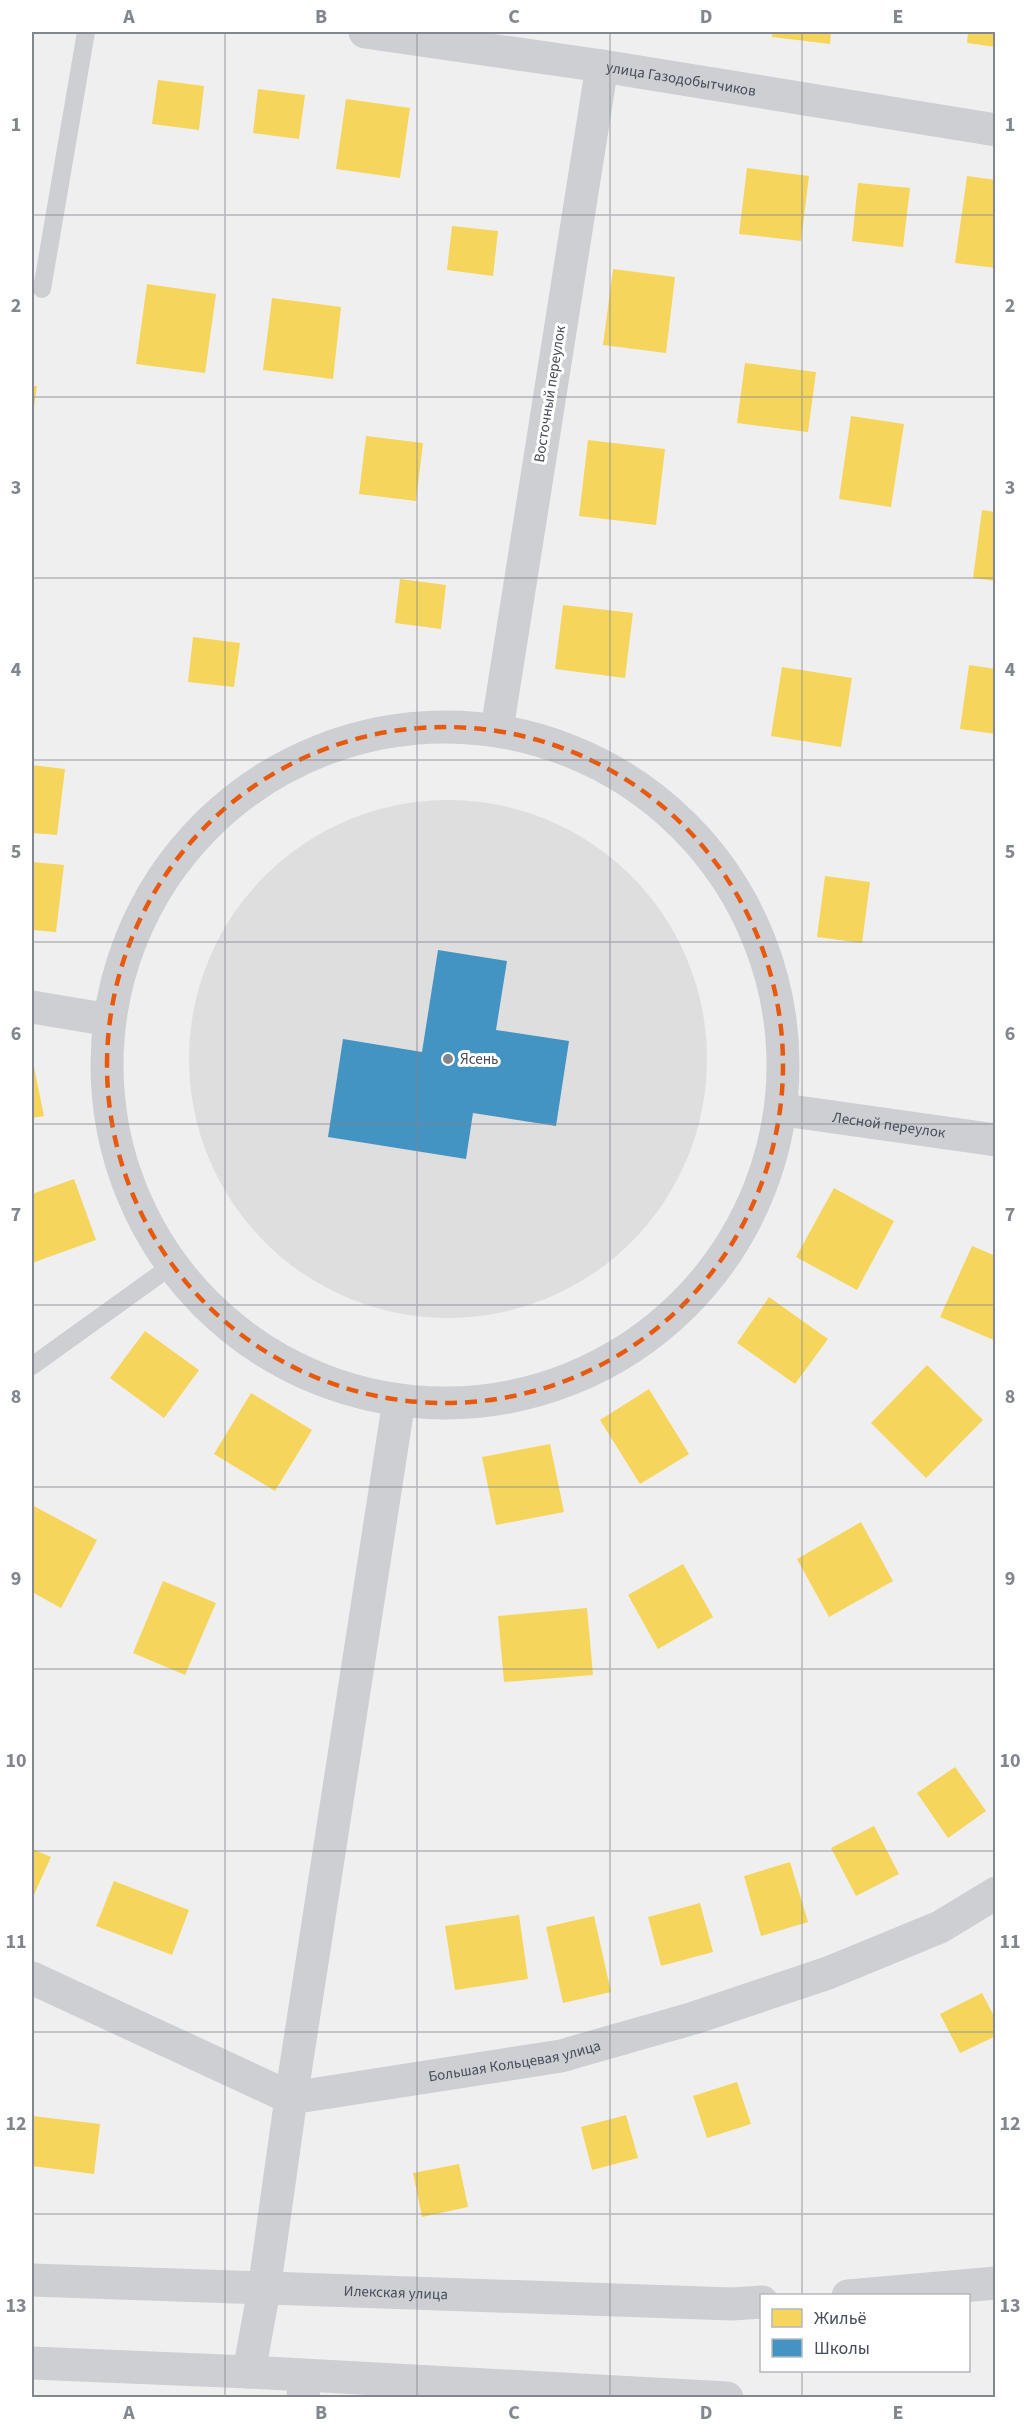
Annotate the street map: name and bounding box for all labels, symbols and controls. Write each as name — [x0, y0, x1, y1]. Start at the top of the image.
text: A — [122, 3, 135, 31]
text: B — [315, 3, 327, 31]
text: C — [508, 3, 520, 31]
text: D — [700, 3, 712, 31]
text: E — [893, 3, 903, 31]
street label: улица Газодобытчиков — [605, 56, 758, 101]
text: 1 — [11, 111, 21, 139]
text: 1 — [1005, 111, 1015, 139]
text: 2 — [11, 292, 21, 320]
text: 2 — [1005, 292, 1015, 320]
street label: Восточный переулок — [529, 324, 571, 464]
text: 3 — [11, 474, 21, 502]
text: 3 — [1005, 474, 1015, 502]
text: 4 — [11, 656, 22, 684]
text: 4 — [1005, 656, 1016, 684]
text: 5 — [11, 838, 21, 866]
text: 5 — [1005, 838, 1015, 866]
text: 6 — [11, 1020, 21, 1048]
text: 6 — [1005, 1020, 1015, 1048]
place label: Ясень — [460, 1049, 499, 1070]
marker: Ясень — [441, 1052, 455, 1066]
street label: Лесной переулок — [831, 1106, 947, 1143]
text: 7 — [11, 1201, 21, 1229]
text: 7 — [1005, 1201, 1015, 1229]
text: 8 — [11, 1383, 21, 1411]
text: 8 — [1005, 1383, 1015, 1411]
text: 9 — [11, 1565, 21, 1593]
text: 9 — [1005, 1565, 1015, 1593]
text: 10 — [5, 1747, 27, 1775]
text: 10 — [999, 1747, 1021, 1775]
text: 11 — [5, 1928, 27, 1956]
text: 11 — [999, 1928, 1021, 1956]
street label: Большая Кольцевая улица — [427, 2035, 603, 2087]
text: 12 — [5, 2110, 27, 2138]
text: 12 — [999, 2110, 1021, 2138]
street label: Илекская улица — [343, 2280, 448, 2305]
text: 13 — [5, 2292, 27, 2320]
text: 13 — [999, 2292, 1021, 2320]
legend — [760, 2294, 970, 2372]
text: Жильё — [814, 2306, 867, 2331]
text: Школы — [814, 2336, 870, 2361]
text: A — [122, 2399, 135, 2427]
text: B — [315, 2399, 327, 2427]
text: C — [508, 2399, 520, 2427]
text: D — [700, 2399, 712, 2427]
text: E — [893, 2399, 903, 2427]

